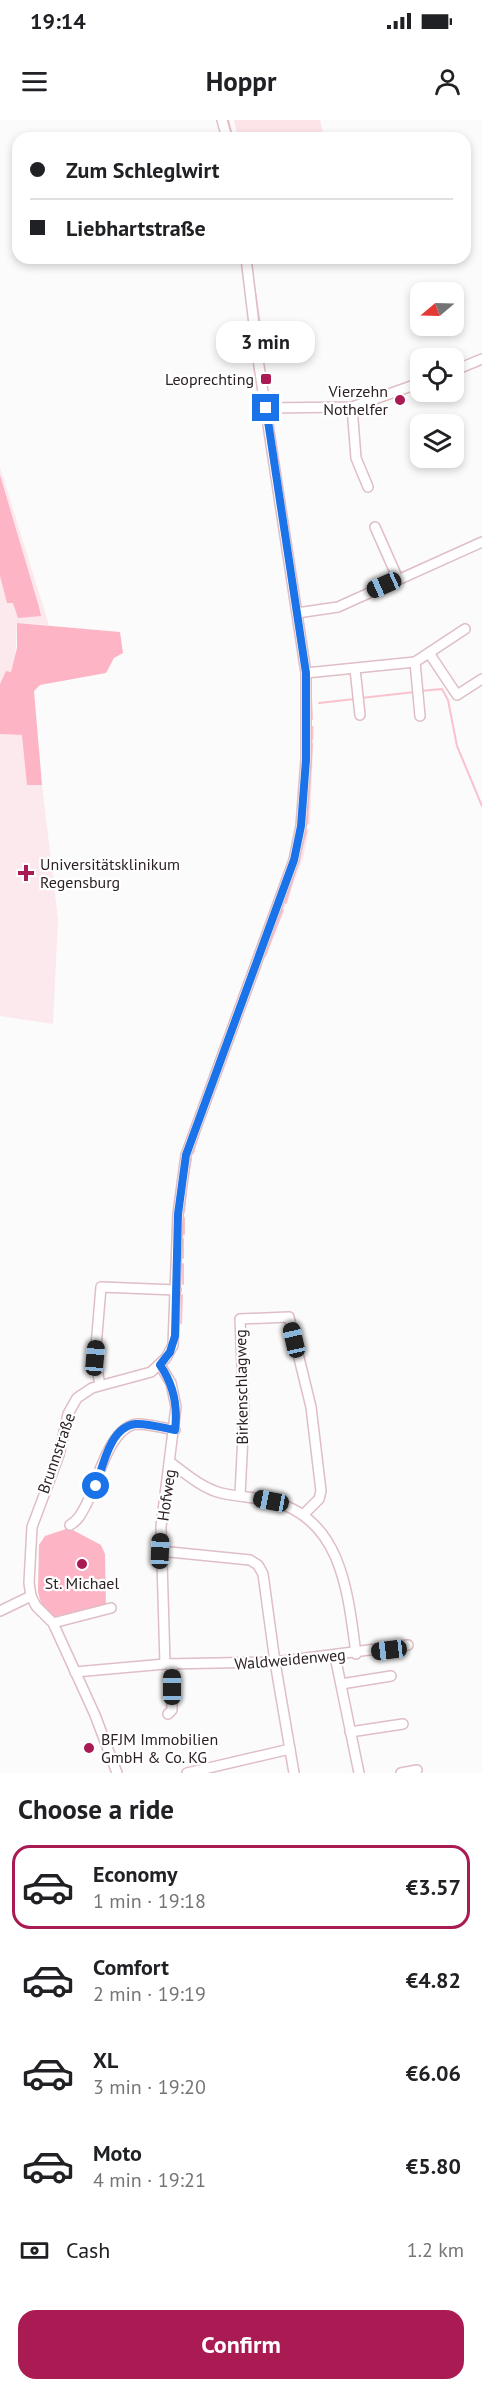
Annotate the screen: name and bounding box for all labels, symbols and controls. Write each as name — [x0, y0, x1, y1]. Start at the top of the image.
text: 19:14 — [30, 7, 86, 35]
text: Hoppr — [206, 64, 276, 98]
icon: menu — [18, 65, 51, 98]
icon: person — [431, 65, 464, 98]
text: Zum Schleglwirt — [66, 156, 220, 184]
text: Liebhartstraße — [66, 214, 206, 242]
north arrow — [410, 282, 464, 336]
map controls — [410, 282, 464, 468]
callout: 3 min — [216, 321, 316, 363]
text: 3 min — [241, 329, 290, 355]
button: locate — [410, 348, 464, 402]
place label: Leoprechting — [165, 369, 254, 389]
marker: Leoprechting — [259, 372, 273, 386]
place label: Vierzehn Nothelfer — [323, 381, 389, 419]
marker: Vierzehn Nothelfer — [393, 393, 407, 407]
route end — [252, 394, 279, 421]
button: layers — [410, 414, 464, 468]
car — [364, 569, 404, 601]
place label: Universitätsklinikum Regensburg — [40, 854, 180, 892]
marker: Universitätsklinikum Regensburg — [17, 864, 35, 882]
car — [281, 1320, 307, 1360]
street label: Birkenschlagweg — [230, 1329, 252, 1445]
car — [84, 1339, 106, 1377]
street label: Brunnstraße — [33, 1410, 79, 1496]
street label: Hofweg — [152, 1468, 180, 1522]
route start — [82, 1472, 109, 1499]
car — [252, 1489, 290, 1513]
car — [150, 1533, 170, 1569]
marker: St. Michael — [75, 1557, 89, 1571]
place label: St. Michael — [45, 1573, 119, 1593]
car — [370, 1639, 408, 1661]
street label: Waldweidenweg — [234, 1644, 346, 1674]
car — [163, 1669, 181, 1705]
place label: BFJM Immobilien GmbH & Co. KG — [101, 1729, 218, 1767]
marker: BFJM Immobilien GmbH & Co. KG — [82, 1741, 96, 1755]
text: Choose a ride — [18, 1792, 174, 1826]
icon: car — [21, 1860, 75, 1914]
text: Economy — [93, 1860, 177, 1888]
text: €3.57 — [406, 1873, 461, 1901]
text: 1 min · 19:18 — [93, 1888, 206, 1914]
icon: car — [21, 1953, 75, 2007]
text: Comfort — [93, 1953, 169, 1981]
text: €4.82 — [406, 1966, 461, 1994]
text: 2 min · 19:19 — [93, 1981, 206, 2007]
icon: car — [21, 2046, 75, 2100]
text: XL — [93, 2046, 118, 2074]
text: €6.06 — [406, 2059, 461, 2087]
text: 3 min · 19:20 — [93, 2074, 206, 2100]
icon: car — [21, 2139, 75, 2193]
text: Moto — [93, 2139, 142, 2167]
text: €5.80 — [406, 2152, 461, 2180]
text: 4 min · 19:21 — [93, 2167, 206, 2193]
icon: cash — [18, 2234, 51, 2267]
text: Cash — [66, 2236, 110, 2264]
text: 1.2 km — [407, 2237, 464, 2263]
button: Confirm — [18, 2310, 464, 2379]

